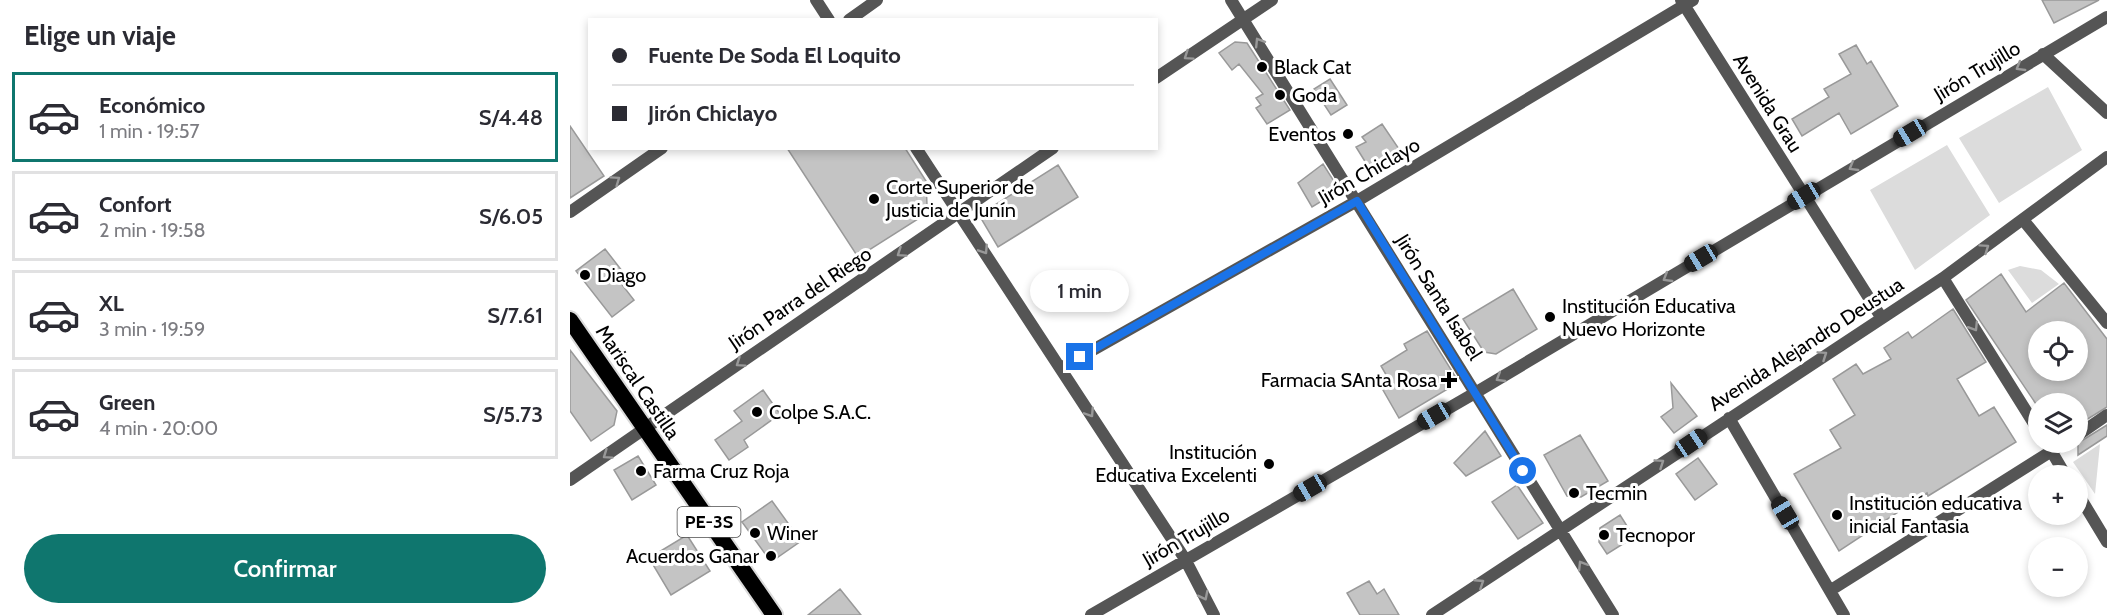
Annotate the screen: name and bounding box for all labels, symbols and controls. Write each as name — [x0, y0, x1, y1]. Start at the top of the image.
text: Elige un viaje — [24, 19, 176, 52]
street label: Jirón Trujillo — [1929, 36, 2025, 107]
one-way arrow — [1254, 38, 1266, 48]
text: Fuente De Soda El Loquito — [648, 42, 901, 69]
one-way arrow — [1184, 49, 1195, 60]
street label: Avenida Grau — [1728, 49, 1808, 157]
place label: Black Cat — [1274, 55, 1351, 79]
marker: Black Cat — [1255, 60, 1269, 74]
one-way arrow — [2016, 60, 2026, 72]
place label: Goda — [1292, 83, 1337, 107]
marker: Goda — [1273, 88, 1287, 102]
icon: car — [27, 90, 81, 144]
text: Económico — [99, 92, 205, 119]
text: Jirón Chiclayo — [648, 100, 777, 127]
text: S/4.48 — [479, 104, 543, 131]
car — [1890, 116, 1930, 150]
text: 1 min · 19:57 — [99, 119, 200, 143]
place label: Eventos — [1268, 122, 1336, 146]
marker: Eventos — [1341, 127, 1355, 141]
street label: Jirón Chiclayo — [1313, 132, 1424, 210]
one-way arrow — [1849, 160, 1859, 172]
place label: Corte Superior de Justicia de Junín — [885, 175, 1034, 222]
one-way arrow — [610, 176, 621, 187]
car — [1784, 179, 1824, 213]
icon: car — [27, 189, 81, 243]
text: Confort — [99, 191, 172, 218]
marker: Corte Superior de Justicia de Junín — [867, 192, 881, 206]
text: S/6.05 — [479, 203, 543, 230]
text: 2 min · 19:58 — [99, 218, 206, 242]
street label: Jirón Santa Isabel — [1390, 229, 1487, 365]
street label: Jirón Parra del Riego — [723, 241, 876, 355]
car — [1681, 241, 1721, 275]
one-way arrow — [977, 243, 988, 254]
one-way arrow — [1979, 244, 1990, 255]
one-way arrow — [897, 246, 908, 257]
place label: Diago — [597, 263, 646, 287]
marker: Diago — [578, 268, 592, 282]
callout: 1 min — [1030, 270, 1130, 312]
one-way arrow — [1663, 271, 1673, 282]
street label: Avenida Alejandro Deustua — [1704, 272, 1908, 416]
text: 1 min — [1057, 279, 1102, 303]
icon: car — [27, 288, 81, 342]
text: XL — [99, 290, 124, 317]
place label: Institución Educativa Nuevo Horizonte — [1562, 294, 1736, 341]
text: S/7.61 — [487, 302, 543, 329]
marker: Institución Educativa Nuevo Horizonte — [1543, 310, 1557, 324]
text: 3 min · 19:59 — [99, 317, 205, 341]
street label: Mariscal Castilla — [591, 320, 685, 444]
one-way arrow — [1966, 321, 1977, 332]
map controls — [2028, 321, 2088, 597]
button: locate — [2028, 321, 2088, 381]
route end — [1066, 343, 1093, 370]
one-way arrow — [1817, 351, 1827, 363]
one-way arrow — [736, 356, 747, 367]
place label: Farmacia SAnta Rosa — [1261, 368, 1437, 392]
one-way arrow — [1496, 370, 1506, 382]
marker: Farmacia SAnta Rosa — [1442, 373, 1456, 387]
icon: car — [27, 387, 81, 441]
text: Green — [99, 389, 155, 416]
button: layers — [2028, 393, 2088, 453]
car — [1414, 399, 1454, 433]
place label: Colpe S.A.C. — [769, 400, 871, 424]
text: S/5.73 — [483, 401, 543, 428]
marker: Colpe S.A.C. — [750, 405, 764, 419]
one-way arrow — [1083, 406, 1094, 417]
text: 4 min · 20:00 — [99, 416, 218, 440]
car — [1671, 425, 1711, 461]
place label: Institución Educativa Excelenti — [1095, 440, 1257, 487]
one-way arrow — [603, 448, 614, 459]
marker: Institución Educativa Excelenti — [1262, 457, 1276, 471]
route start — [1509, 457, 1536, 484]
place label: Farma Cruz Roja — [653, 459, 790, 483]
one-way arrow — [1654, 460, 1665, 471]
marker: Farma Cruz Roja — [634, 464, 648, 478]
button: + — [2028, 465, 2088, 525]
car — [1290, 471, 1330, 505]
place label: Tecmin — [1586, 481, 1647, 505]
marker: Tecmin — [1567, 486, 1581, 500]
place label: Institución educativa inicial Fantasia — [1849, 491, 2023, 538]
car — [1768, 493, 1802, 533]
street label: Jirón Trujillo — [1137, 503, 1234, 572]
road number: PE-3S — [678, 507, 740, 537]
marker: Institución educativa inicial Fantasia — [1830, 508, 1844, 522]
place label: Winer — [767, 521, 818, 545]
place label: Tecnopor — [1616, 523, 1696, 547]
marker: Winer — [748, 526, 762, 540]
marker: Tecnopor — [1597, 528, 1611, 542]
button: Confirmar — [24, 534, 546, 603]
button: − — [2028, 537, 2088, 597]
place label: Acuerdos Ganar — [626, 544, 760, 568]
marker: Acuerdos Ganar — [764, 549, 778, 563]
one-way arrow — [1578, 561, 1589, 572]
one-way arrow — [1474, 579, 1485, 590]
one-way arrow — [1197, 590, 1209, 601]

